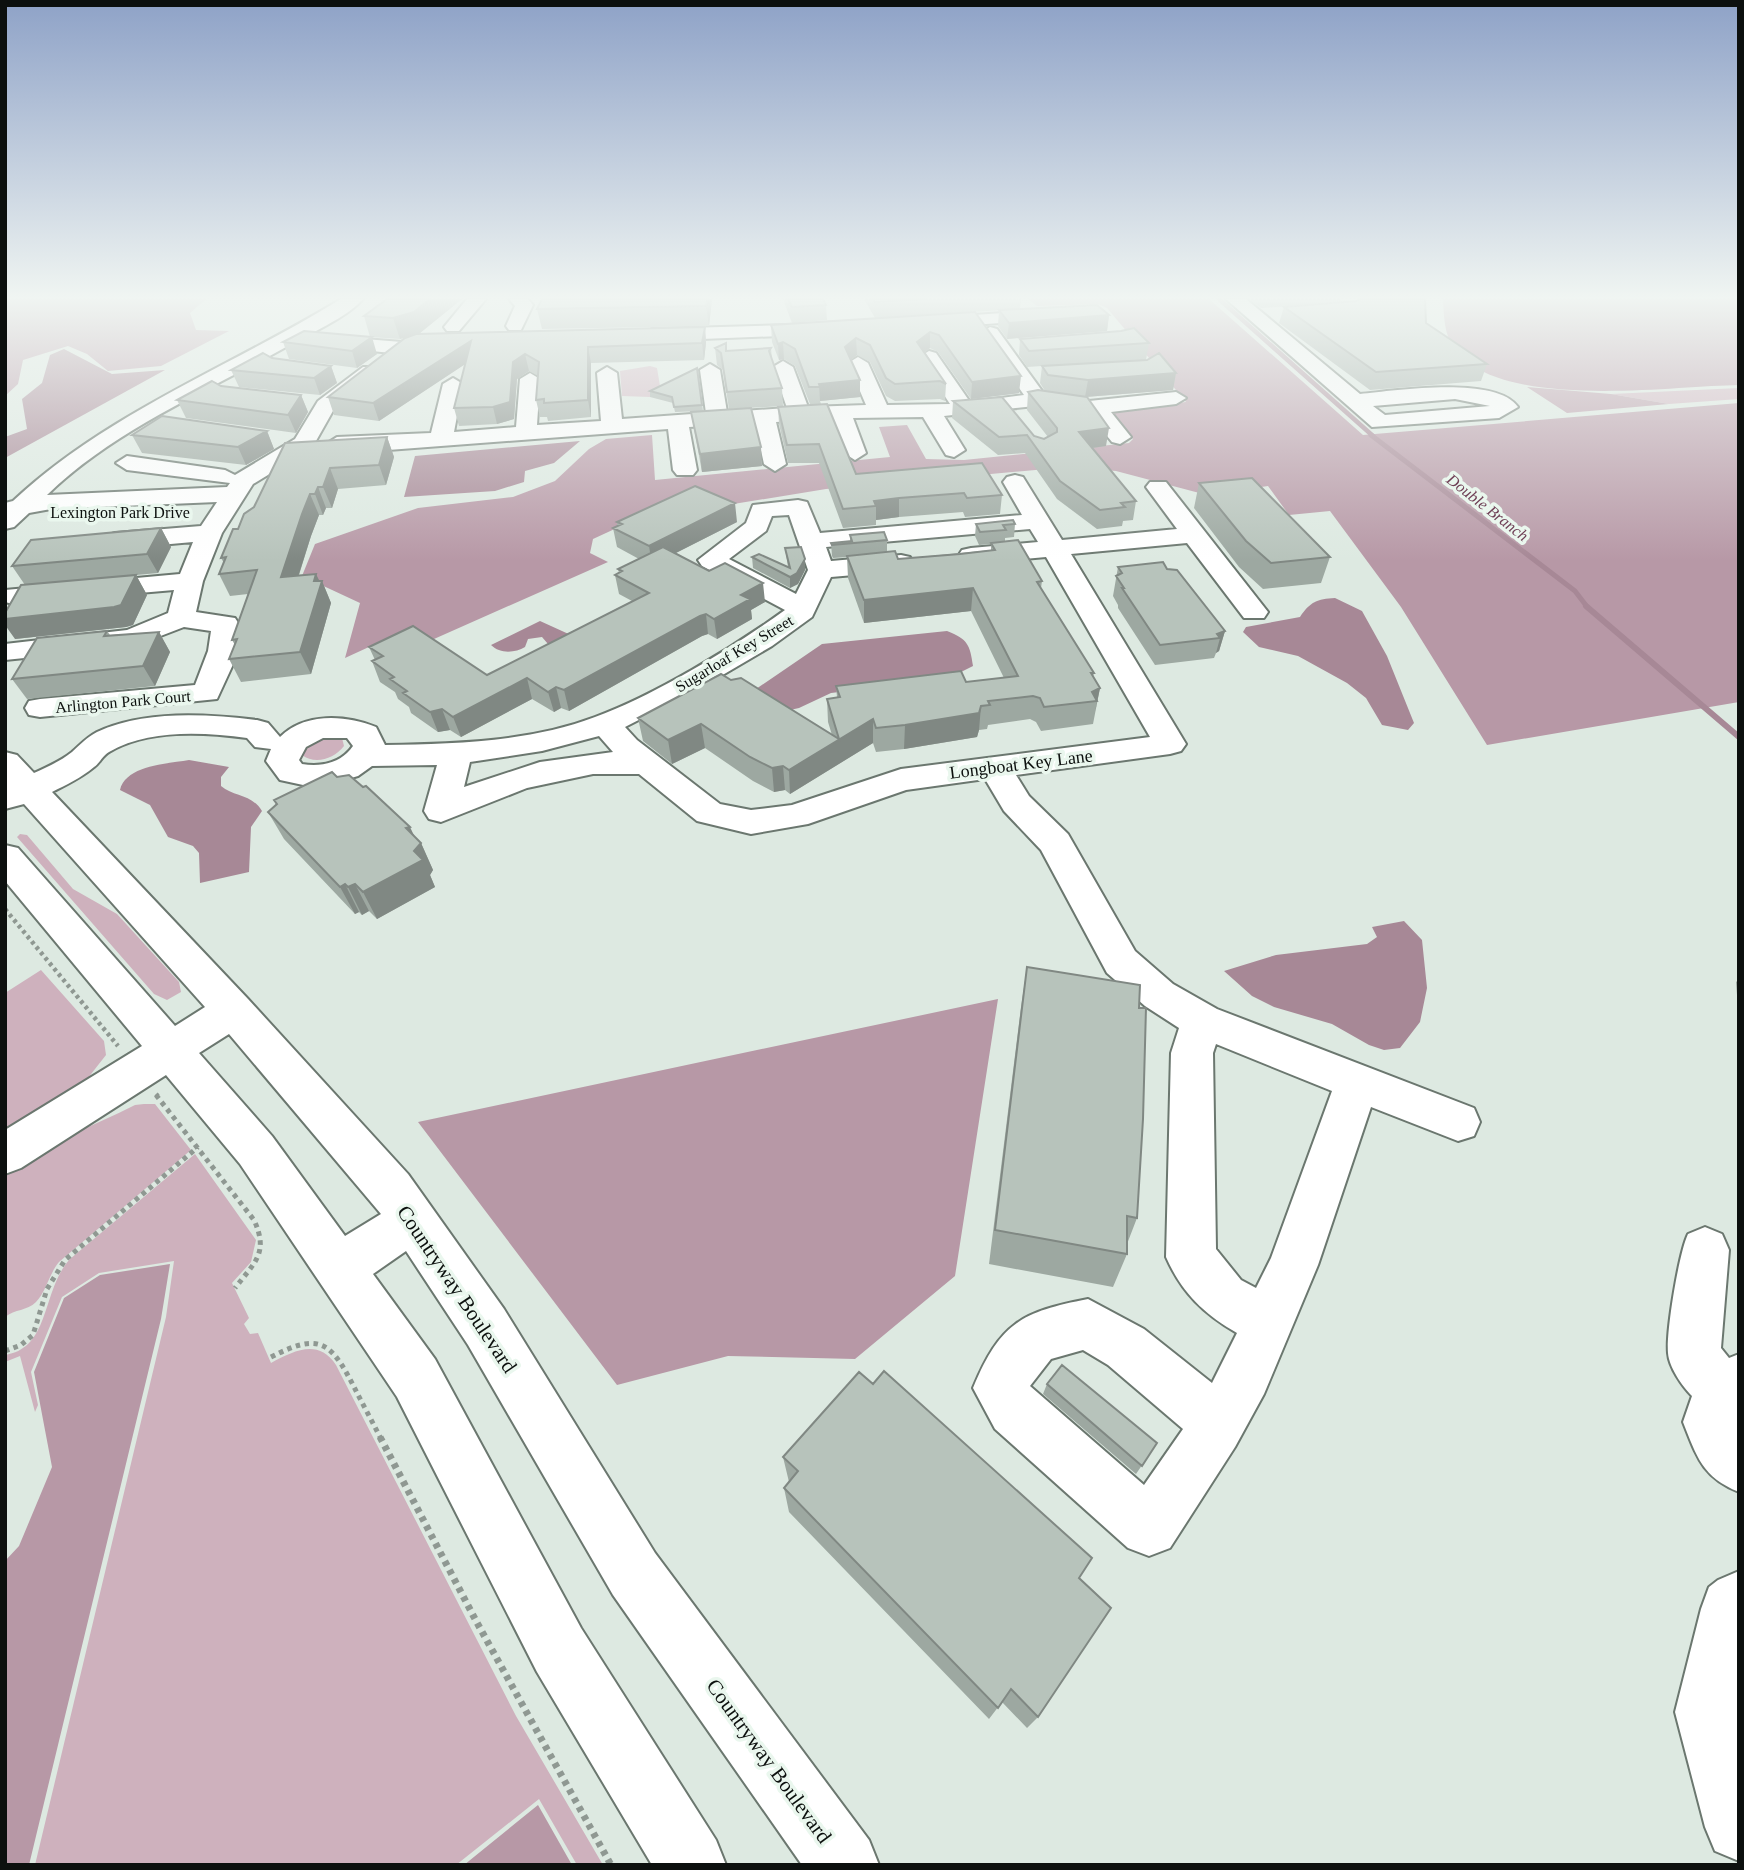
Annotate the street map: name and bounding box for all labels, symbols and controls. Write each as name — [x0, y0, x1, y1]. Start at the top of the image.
water label: Double Branch — [1443, 470, 1532, 544]
street label: Lexington Park Drive — [50, 504, 190, 522]
street label: Sugarloaf Key Street — [672, 611, 797, 696]
street label: Arlington Park Court — [55, 687, 192, 717]
street label: Longboat Key Lane — [948, 745, 1094, 783]
street label: Countryway Boulevard — [392, 1201, 522, 1378]
street label: Countryway Boulevard — [702, 1674, 837, 1848]

